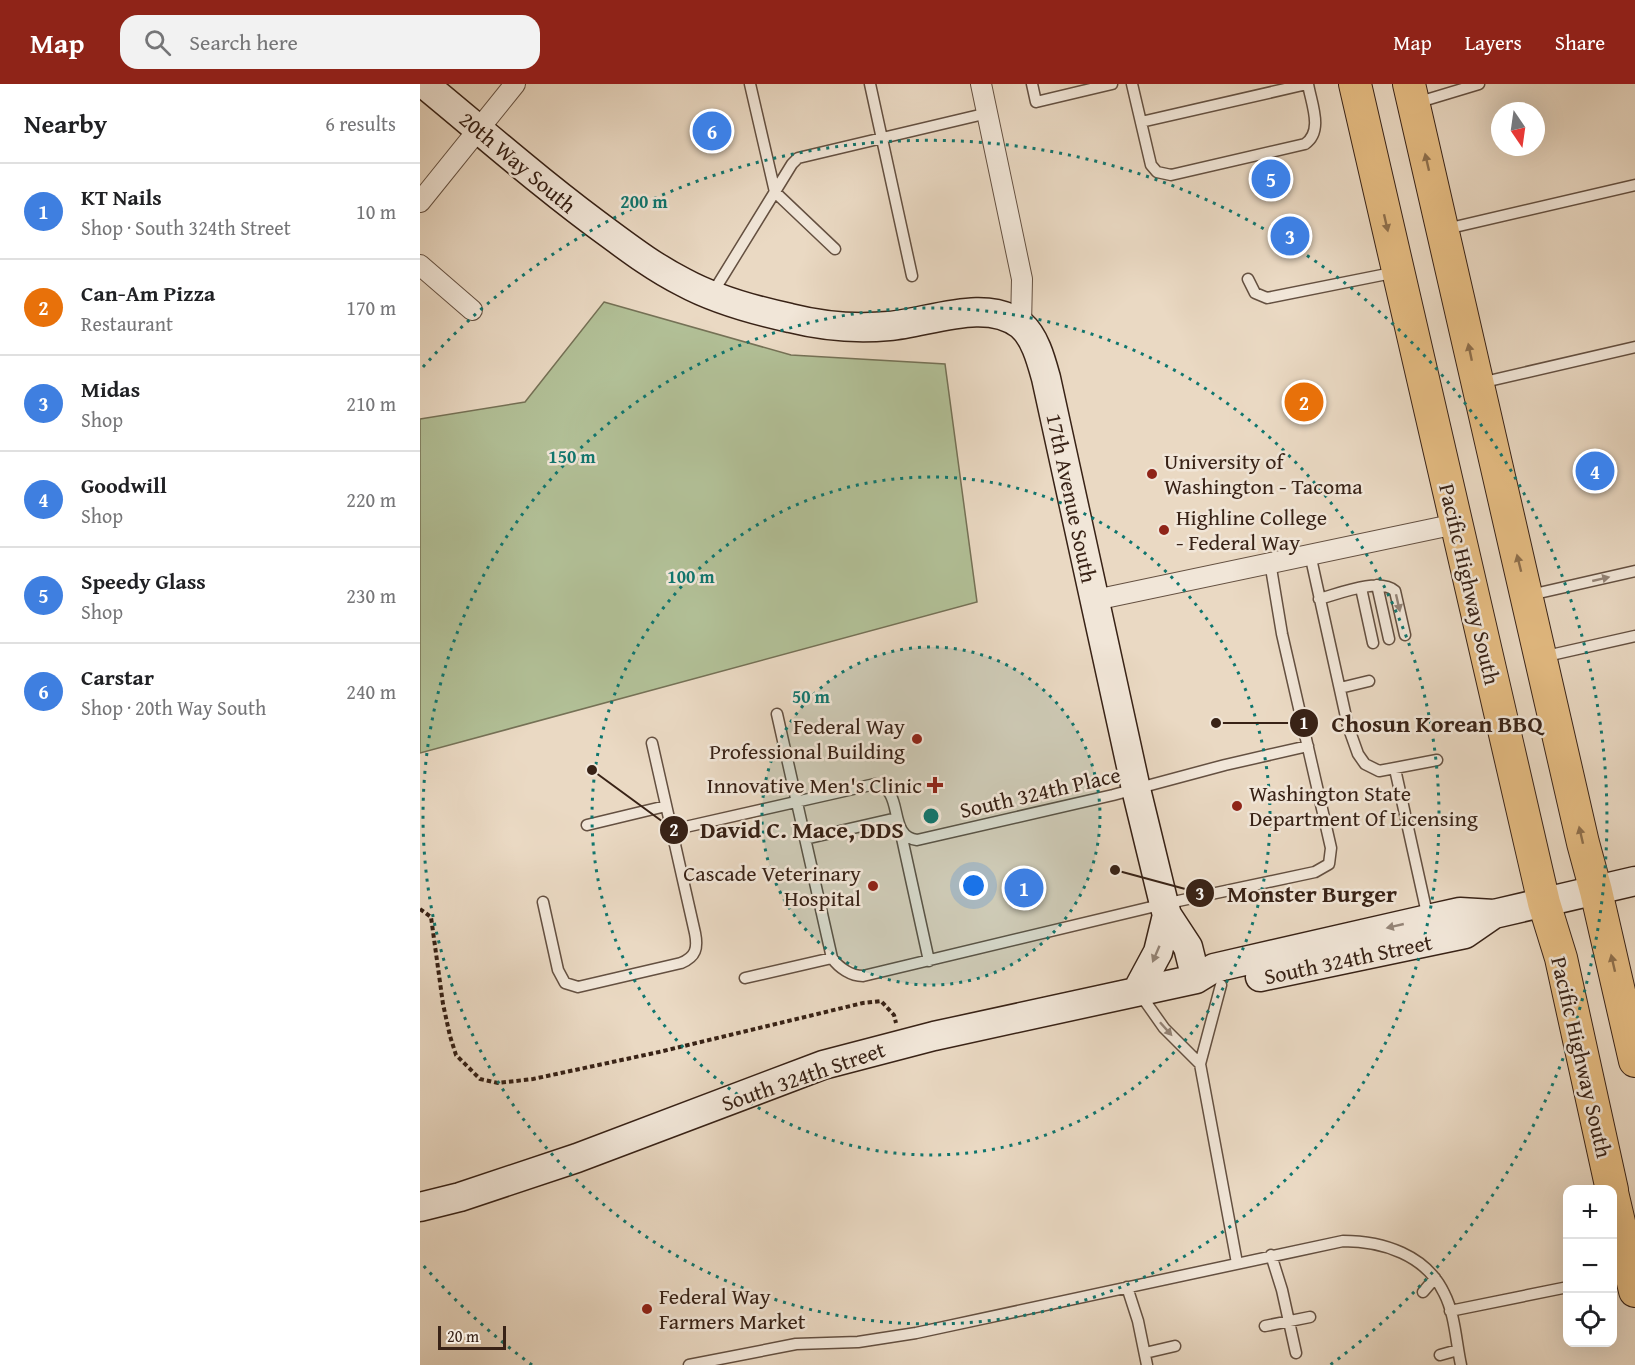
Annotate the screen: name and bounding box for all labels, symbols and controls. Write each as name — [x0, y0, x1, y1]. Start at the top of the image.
search box — [120, 15, 540, 69]
text: Map — [30, 22, 84, 63]
icon: search — [141, 26, 174, 59]
text: Search here — [189, 26, 298, 58]
text: Map — [1393, 27, 1432, 58]
text: Layers — [1465, 27, 1522, 58]
text: Share — [1555, 27, 1605, 58]
north arrow — [1491, 102, 1545, 156]
street label: 20th Way South — [452, 103, 584, 221]
text: Nearby — [24, 104, 107, 143]
pin: 6 — [692, 108, 732, 154]
text: 6 results — [325, 109, 396, 138]
one-way arrow — [1421, 153, 1431, 171]
pin: 5 — [1252, 156, 1290, 202]
text: KT Nails — [81, 181, 162, 213]
text: 200 m — [620, 188, 668, 215]
text: 1 — [38, 197, 49, 226]
text: 10 m — [356, 197, 396, 226]
text: Shop · South 324th Street — [81, 213, 291, 242]
pin: 3 — [1270, 214, 1310, 258]
one-way arrow — [1382, 214, 1391, 233]
text: Can-Am Pizza — [81, 277, 215, 309]
text: 2 — [38, 293, 49, 322]
text: 170 m — [346, 293, 396, 322]
text: Restaurant — [81, 309, 173, 338]
one-way arrow — [1465, 342, 1474, 361]
text: Midas — [81, 373, 140, 405]
pin: 2 — [1284, 380, 1324, 424]
text: 3 — [38, 389, 49, 418]
text: 210 m — [346, 389, 396, 418]
text: Shop — [81, 405, 123, 434]
street label: 17th Avenue South — [1038, 410, 1106, 586]
text: 150 m — [548, 443, 596, 470]
place label: University of Washington - Tacoma — [1164, 445, 1363, 502]
pin: 4 — [1576, 448, 1614, 494]
marker: University of Washington - Tacoma — [1145, 467, 1159, 481]
text: Goodwill — [81, 469, 167, 501]
street label: Pacific Highway South — [1431, 480, 1509, 688]
text: 4 — [38, 485, 49, 514]
text: 220 m — [346, 485, 396, 514]
text: Shop — [81, 501, 123, 530]
place label: Highline College - Federal Way — [1176, 501, 1327, 558]
marker: Highline College - Federal Way — [1157, 523, 1171, 537]
one-way arrow — [1513, 553, 1523, 572]
text: 100 m — [667, 563, 715, 590]
text: Speedy Glass — [81, 565, 206, 597]
one-way arrow — [1592, 573, 1611, 583]
text: 5 — [38, 581, 49, 610]
text: 230 m — [346, 581, 396, 610]
one-way arrow — [1394, 594, 1403, 613]
text: Shop — [81, 597, 123, 626]
text: Carstar — [81, 661, 154, 693]
text: 6 — [38, 677, 49, 706]
text: 240 m — [346, 677, 396, 706]
text: 50 m — [792, 683, 831, 710]
text: Shop · 20th Way South — [81, 693, 266, 722]
callout: Chosun Korean BBQ — [1289, 702, 1554, 744]
text: Chosun Korean BBQ — [1331, 706, 1545, 741]
text: 1 — [1299, 709, 1309, 736]
place label: Federal Way Professional Building — [709, 710, 905, 767]
marker: Federal Way Professional Building — [910, 732, 924, 746]
street label: South 324th Place — [956, 758, 1124, 826]
place label: Innovative Men's Clinic — [707, 769, 922, 801]
marker: Innovative Men's Clinic — [926, 776, 944, 794]
place label: Washington State Department Of Licensing — [1249, 777, 1478, 834]
marker: Washington State Department Of Licensing — [1230, 799, 1244, 813]
centre of rings — [921, 806, 941, 826]
callout: David C. Mace, DDS — [659, 809, 916, 851]
text: David C. Mace, DDS — [700, 812, 904, 847]
text: 2 — [669, 816, 679, 843]
one-way arrow — [1575, 825, 1585, 844]
place label: Cascade Veterinary Hospital — [683, 857, 861, 914]
pin: 1 — [1004, 866, 1044, 910]
your location — [959, 871, 988, 900]
callout: Monster Burger — [1185, 872, 1410, 914]
text: Monster Burger — [1227, 876, 1397, 911]
marker: Cascade Veterinary Hospital — [866, 879, 880, 893]
text: 3 — [1195, 880, 1205, 907]
one-way arrow — [1386, 922, 1404, 932]
street label: South 324th Street — [1261, 926, 1435, 992]
one-way arrow — [1151, 946, 1161, 964]
street label: Pacific Highway South — [1543, 953, 1621, 1161]
one-way arrow — [1607, 953, 1617, 972]
one-way arrow — [1159, 1021, 1172, 1036]
street label: South 324th Street — [717, 1033, 889, 1119]
map controls — [1563, 1185, 1617, 1347]
button: + — [1563, 1185, 1617, 1239]
button: − — [1563, 1239, 1617, 1293]
place label: Federal Way Farmers Market — [659, 1280, 806, 1337]
button: locate — [1563, 1293, 1617, 1347]
marker: Federal Way Farmers Market — [640, 1302, 654, 1316]
scale bar — [438, 1323, 506, 1350]
text: 20 m — [447, 1324, 479, 1348]

